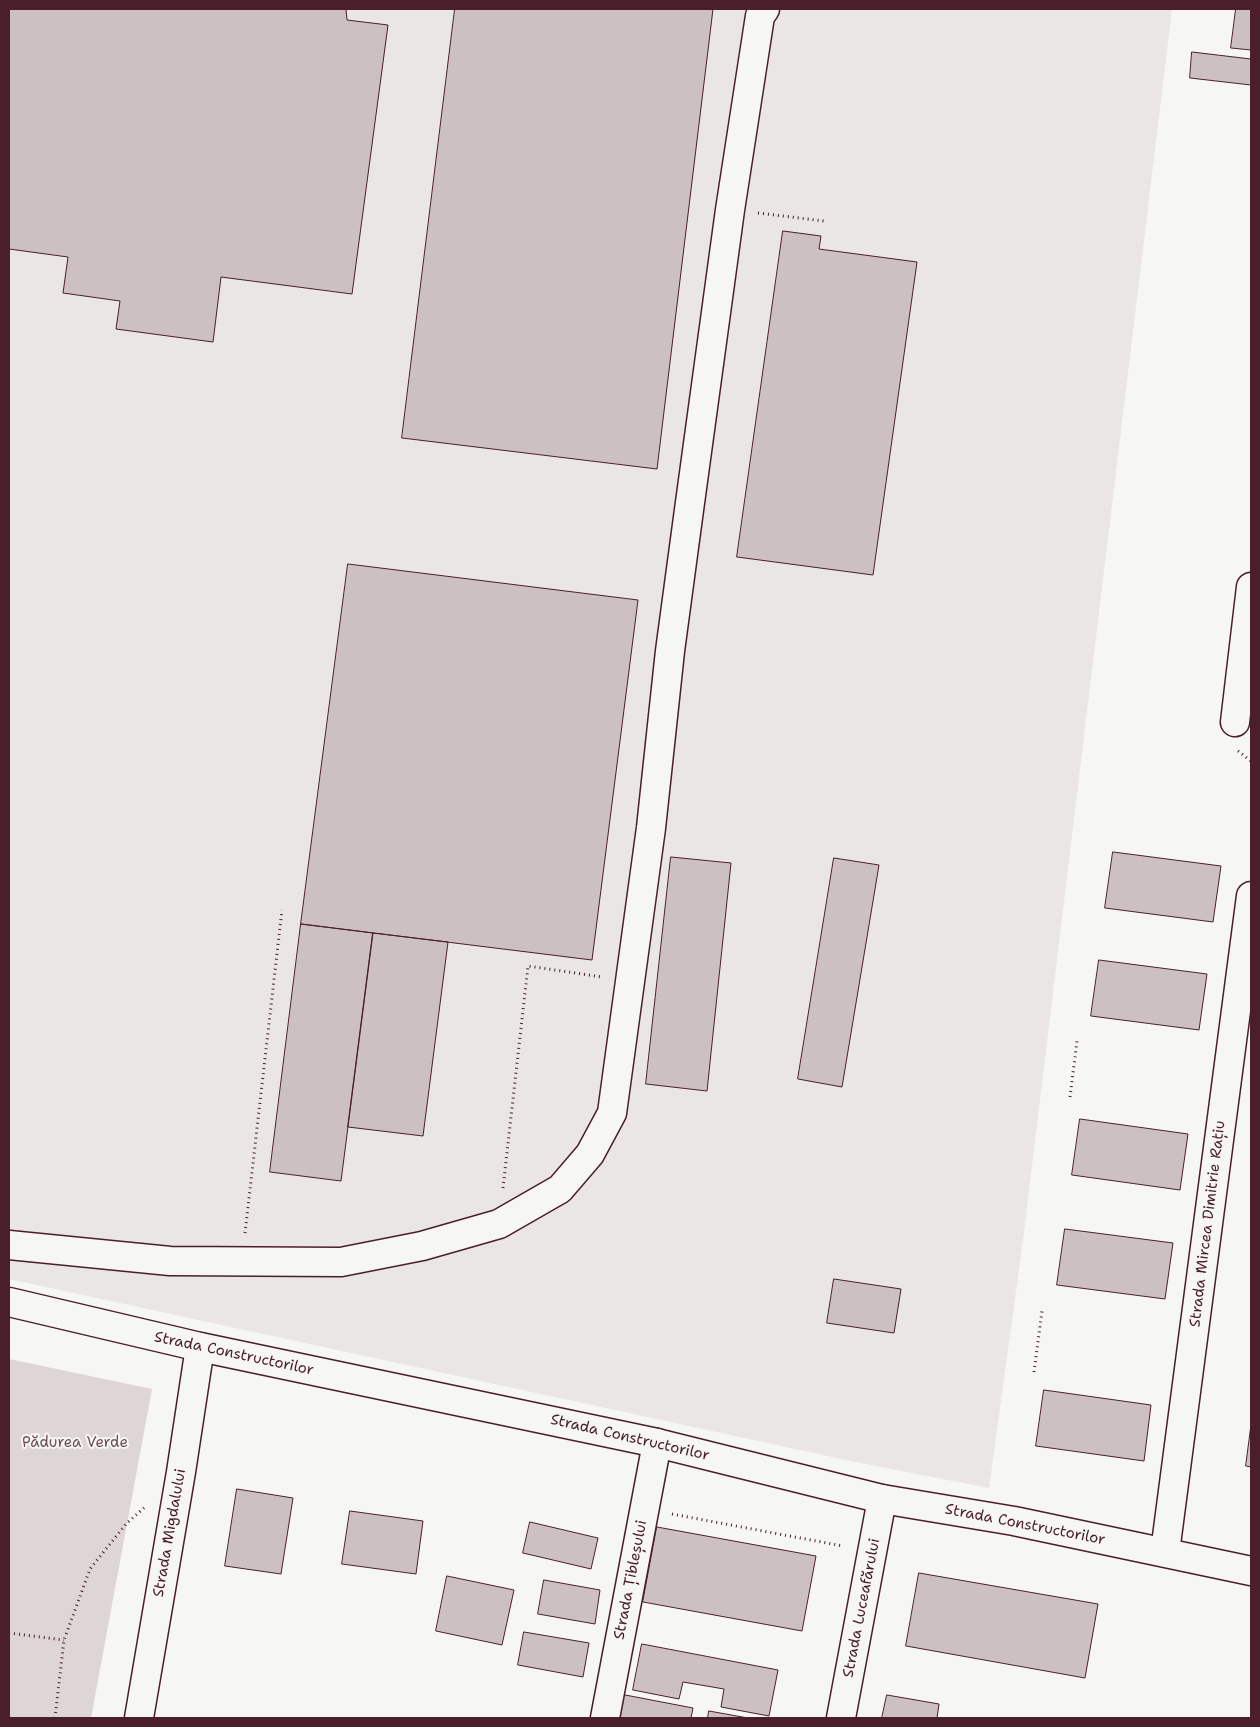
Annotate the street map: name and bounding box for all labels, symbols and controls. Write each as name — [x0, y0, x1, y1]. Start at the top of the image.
street label: Strada Mircea Dimitrie Rațiu — [1186, 1120, 1230, 1328]
street label: Strada Constructorilor — [153, 1328, 315, 1380]
street label: Strada Constructorilor — [549, 1411, 711, 1465]
park label: Pădurea Verde — [22, 1434, 128, 1452]
street label: Strada Migdalului — [150, 1467, 190, 1599]
street label: Strada Constructorilor — [943, 1501, 1107, 1549]
street label: Strada Țibleșului — [611, 1519, 651, 1641]
street label: Strada Luceafărului — [840, 1537, 884, 1679]

